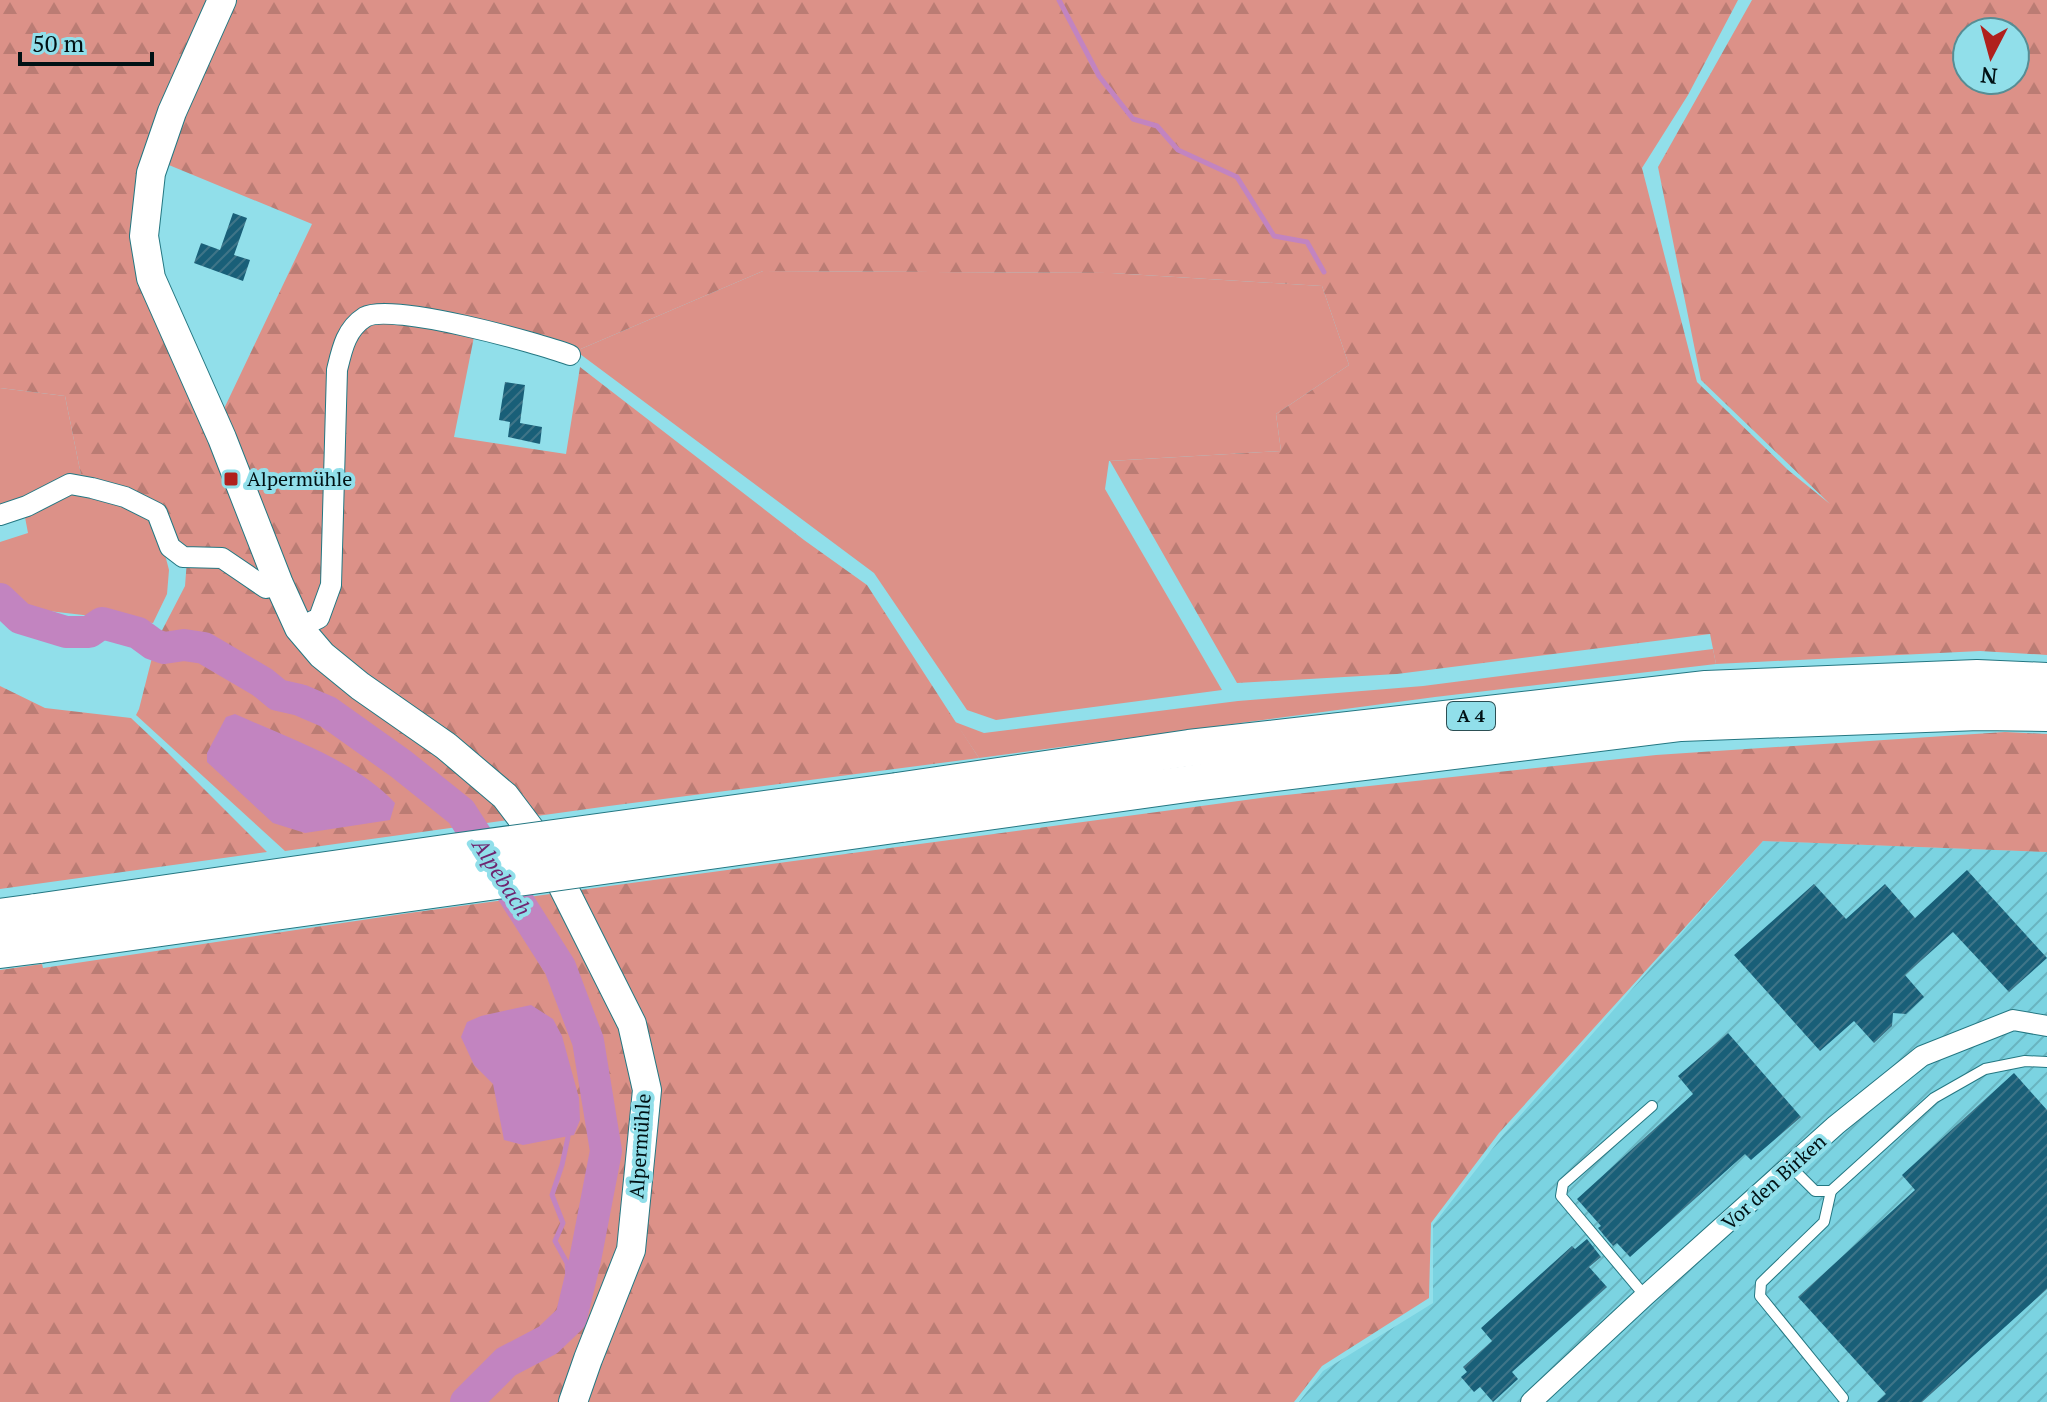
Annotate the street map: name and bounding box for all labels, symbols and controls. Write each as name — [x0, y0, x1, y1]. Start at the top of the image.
scale bar — [20, 16, 152, 66]
north arrow — [1951, 16, 2031, 96]
text: 50 m — [32, 27, 84, 59]
text: N — [1979, 61, 1999, 92]
place label: Alpermühle — [247, 465, 352, 492]
marker: Alpermühle — [222, 470, 240, 488]
road number: A 4 — [1447, 702, 1495, 730]
water label: Alpebach — [465, 830, 538, 921]
street label: Alpermühle — [622, 1092, 657, 1199]
street label: Vor den Birken — [1716, 1128, 1832, 1236]

